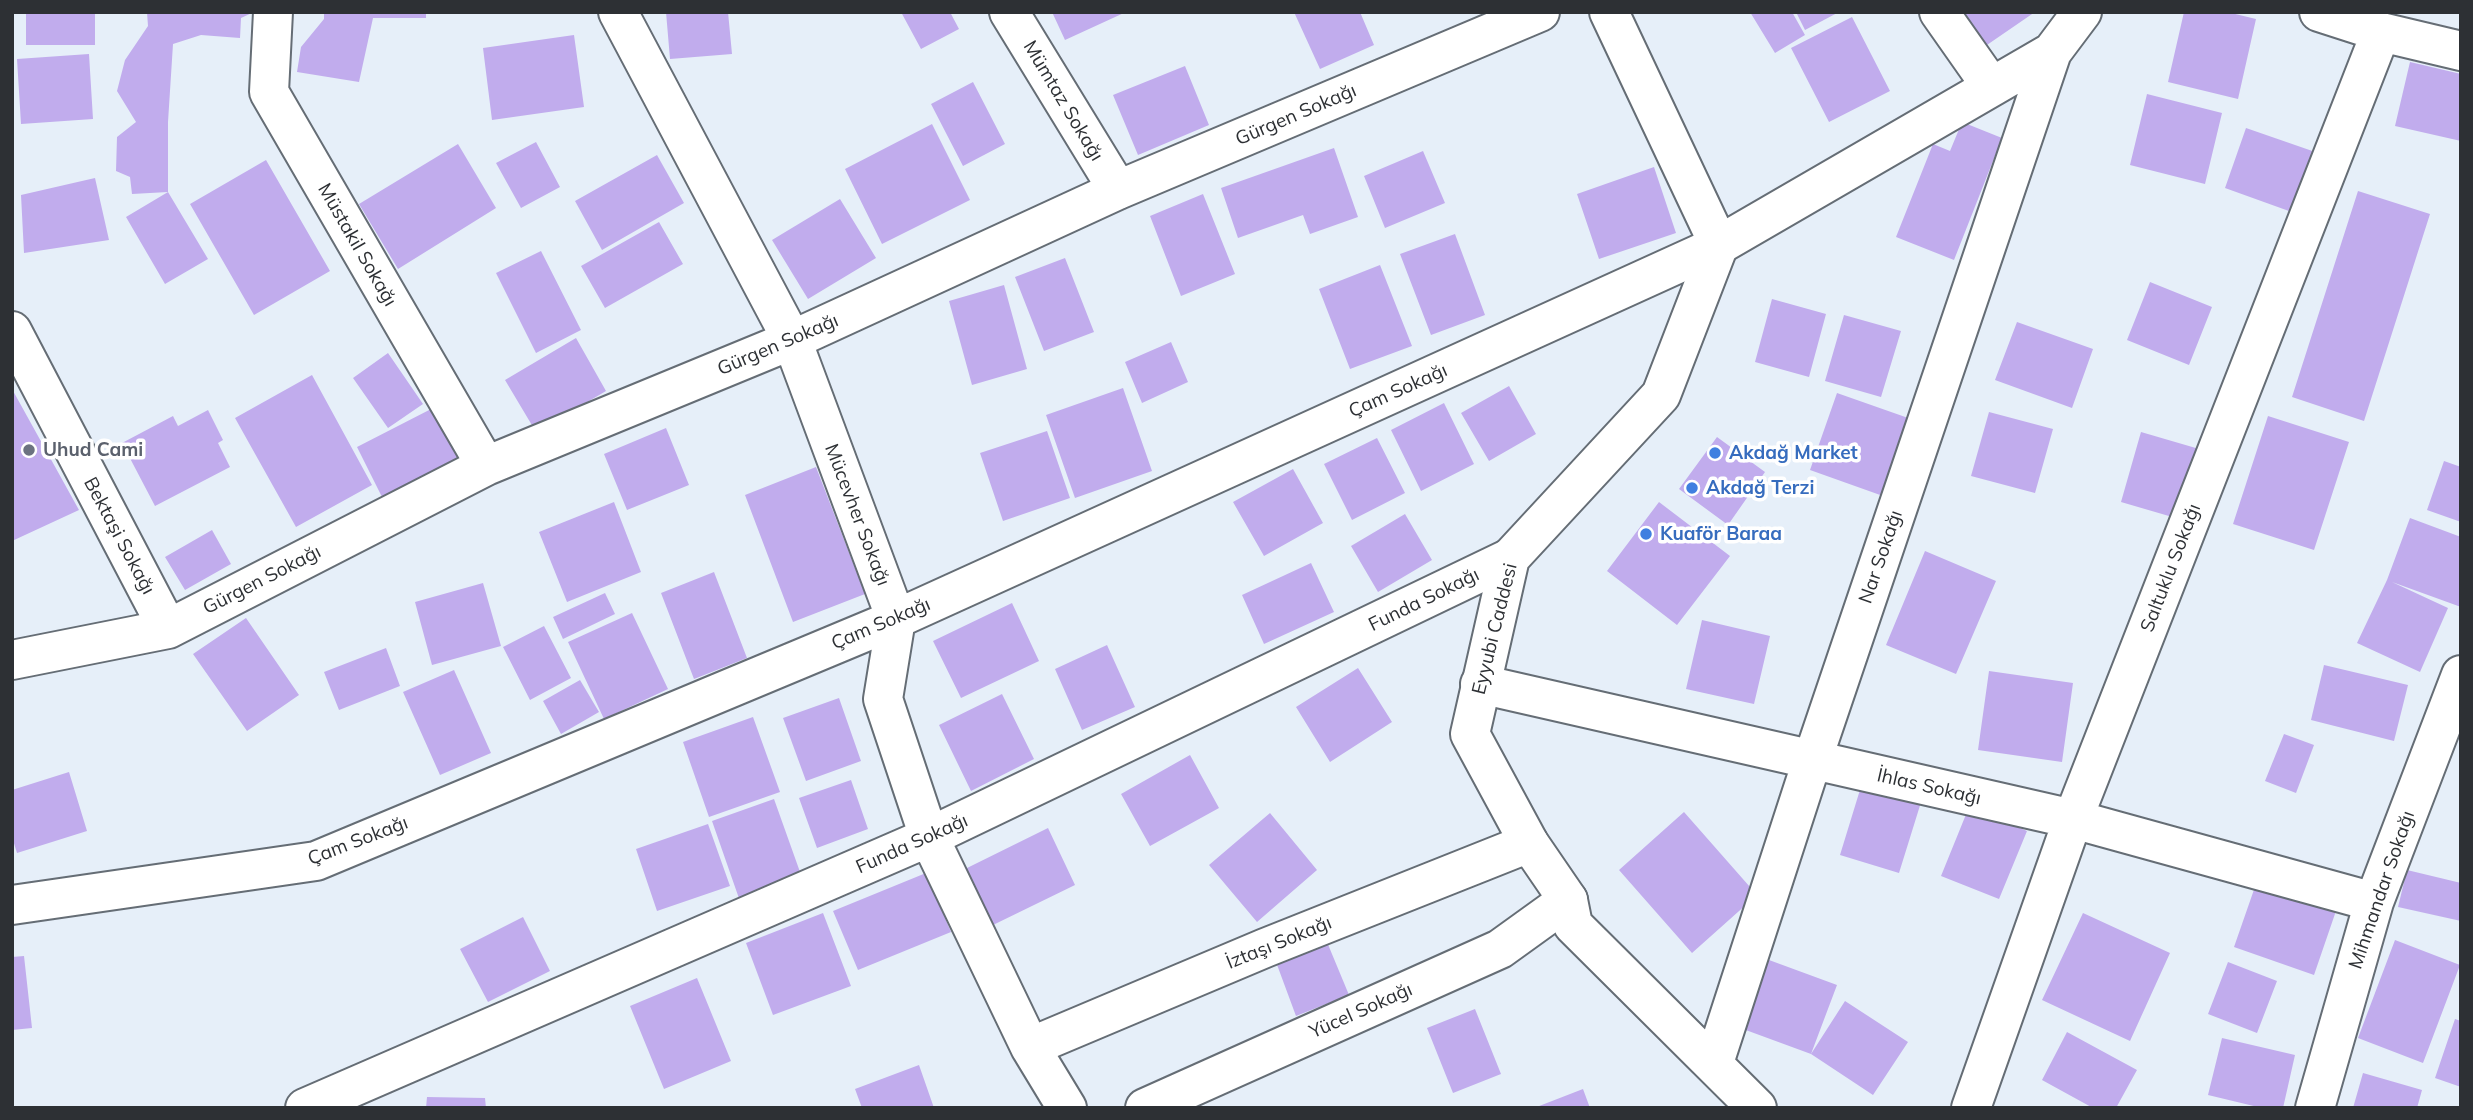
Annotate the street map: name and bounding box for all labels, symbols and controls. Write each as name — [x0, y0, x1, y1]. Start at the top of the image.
street label: Mümtaz Sokağı — [1018, 37, 1108, 165]
street label: Gürgen Sokağı — [1232, 79, 1360, 151]
street label: Müstakil Sokağı — [313, 179, 401, 311]
street label: Gürgen Sokağı — [714, 309, 842, 381]
street label: Çam Sokağı — [1345, 359, 1451, 423]
place label: Uhud Cami — [43, 439, 143, 461]
street label: Mücevher Sokağı — [820, 441, 894, 589]
marker: Uhud Cami — [21, 442, 37, 458]
place label: Akdağ Market — [1729, 442, 1858, 464]
marker: Akdağ Market — [1707, 445, 1723, 461]
street label: Bektaşi Sokağı — [79, 473, 159, 599]
place label: Akdağ Terzi — [1706, 477, 1814, 499]
marker: Akdağ Terzi — [1684, 480, 1700, 496]
street label: Saltuklu Sokağı — [2136, 501, 2206, 635]
street label: Nar Sokağı — [1854, 507, 1908, 607]
place label: Kuaför Baraa — [1660, 523, 1782, 545]
marker: Kuaför Baraa — [1638, 526, 1654, 542]
street label: Gürgen Sokağı — [199, 540, 325, 620]
street label: Eyyubi Caddesi — [1468, 561, 1522, 697]
street label: Funda Sokağı — [1365, 563, 1483, 637]
street label: Çam Sokağı — [828, 593, 934, 655]
street label: İhlas Sokağı — [1875, 764, 1983, 810]
street label: Mihmandar Sokağı — [2344, 808, 2420, 972]
street label: Funda Sokağı — [853, 809, 971, 879]
street label: Çam Sokağı — [305, 811, 411, 871]
street label: İztaşı Sokağı — [1223, 912, 1335, 974]
street label: Yücel Sokağı — [1306, 978, 1416, 1044]

